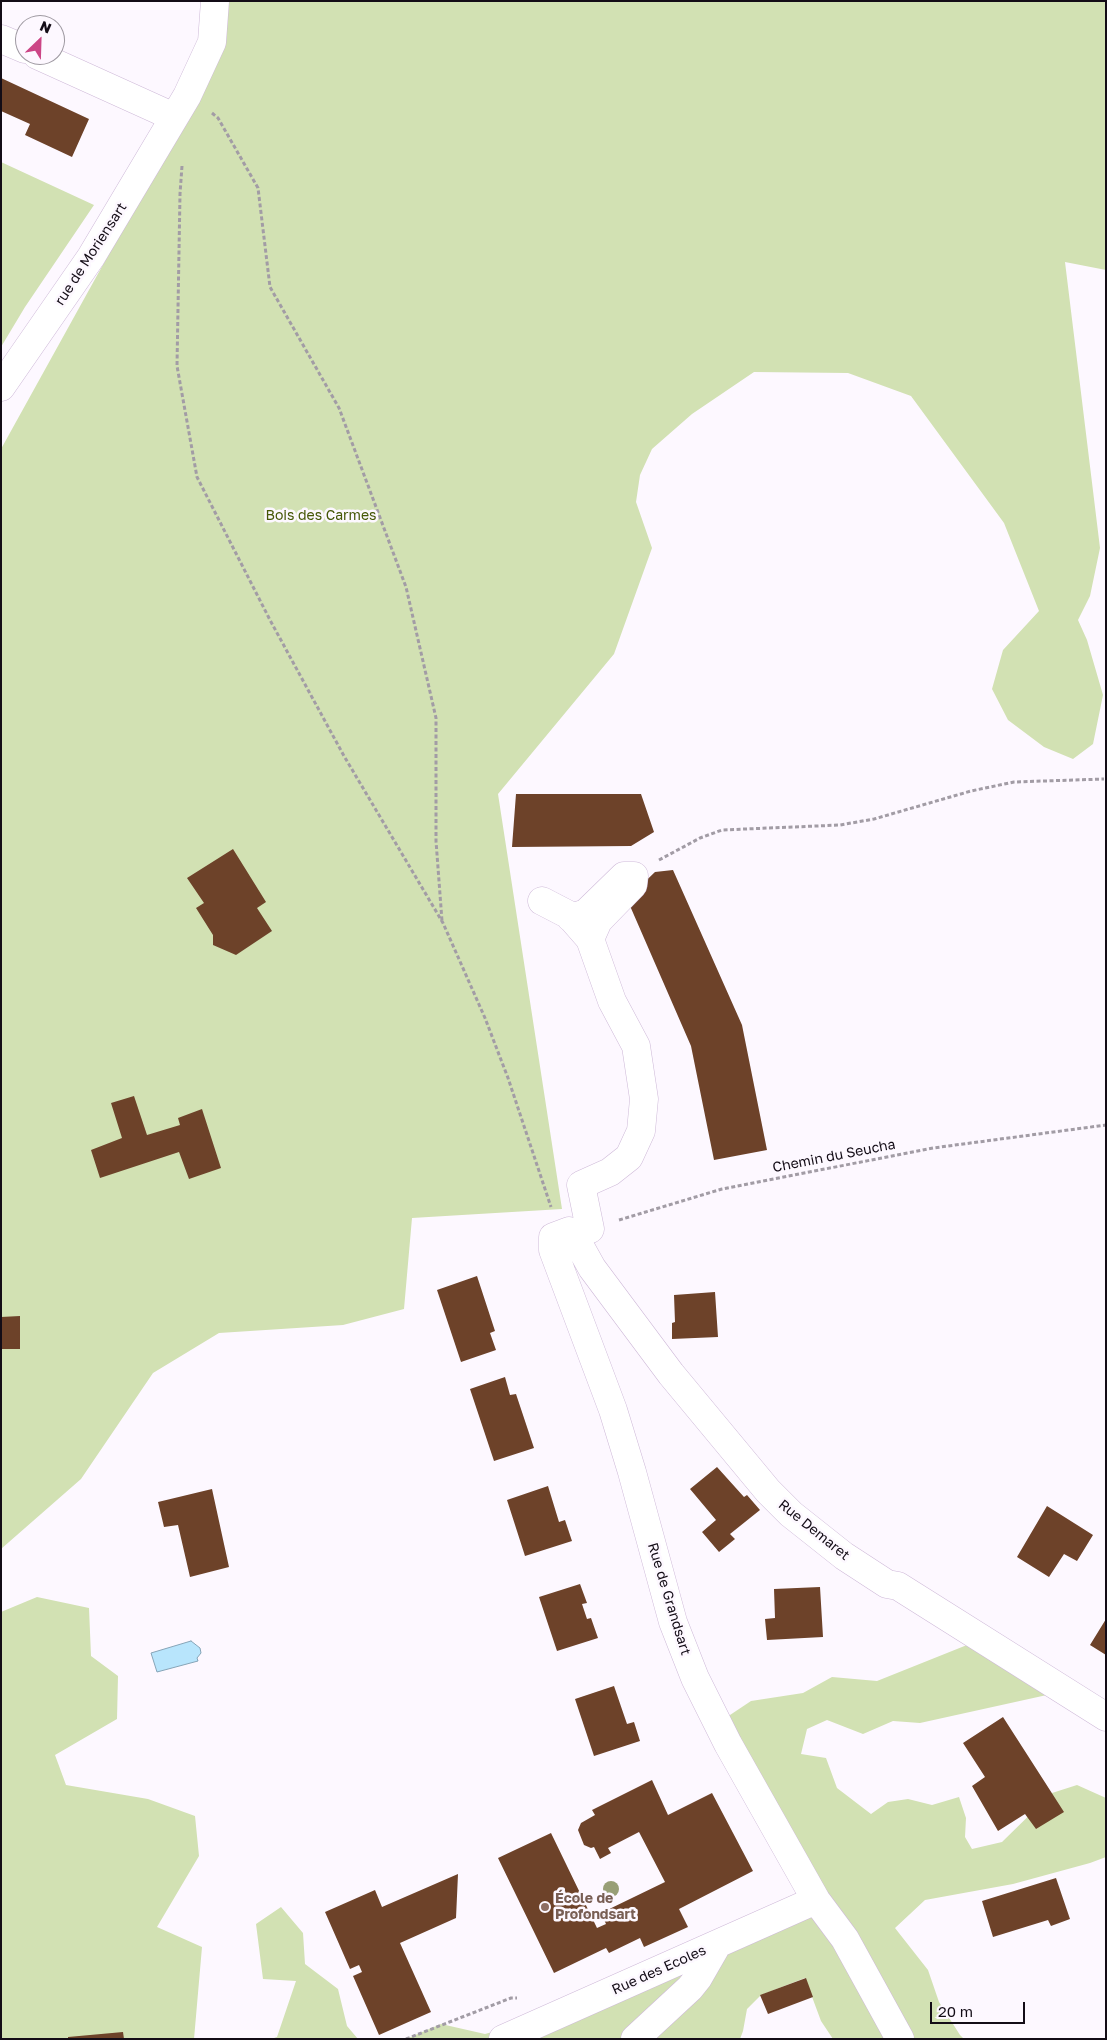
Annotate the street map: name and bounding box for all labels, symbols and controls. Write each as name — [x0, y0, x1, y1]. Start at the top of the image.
north arrow — [15, 15, 65, 65]
text: N — [38, 17, 54, 37]
street label: rue de Moriensart — [52, 200, 130, 308]
park label: Bois des Carmes — [266, 508, 376, 524]
street label: Chemin du Seucha — [771, 1136, 897, 1176]
street label: Rue Demaret — [775, 1496, 853, 1564]
street label: Rue de Grandsart — [644, 1541, 694, 1657]
place label: École de Profondsart — [555, 1891, 636, 1924]
marker: École de Profondsart — [539, 1901, 551, 1913]
street label: Rue des Ecoles — [609, 1942, 709, 1998]
scale bar — [932, 1992, 1027, 2024]
text: 20 m — [938, 2002, 973, 2020]

